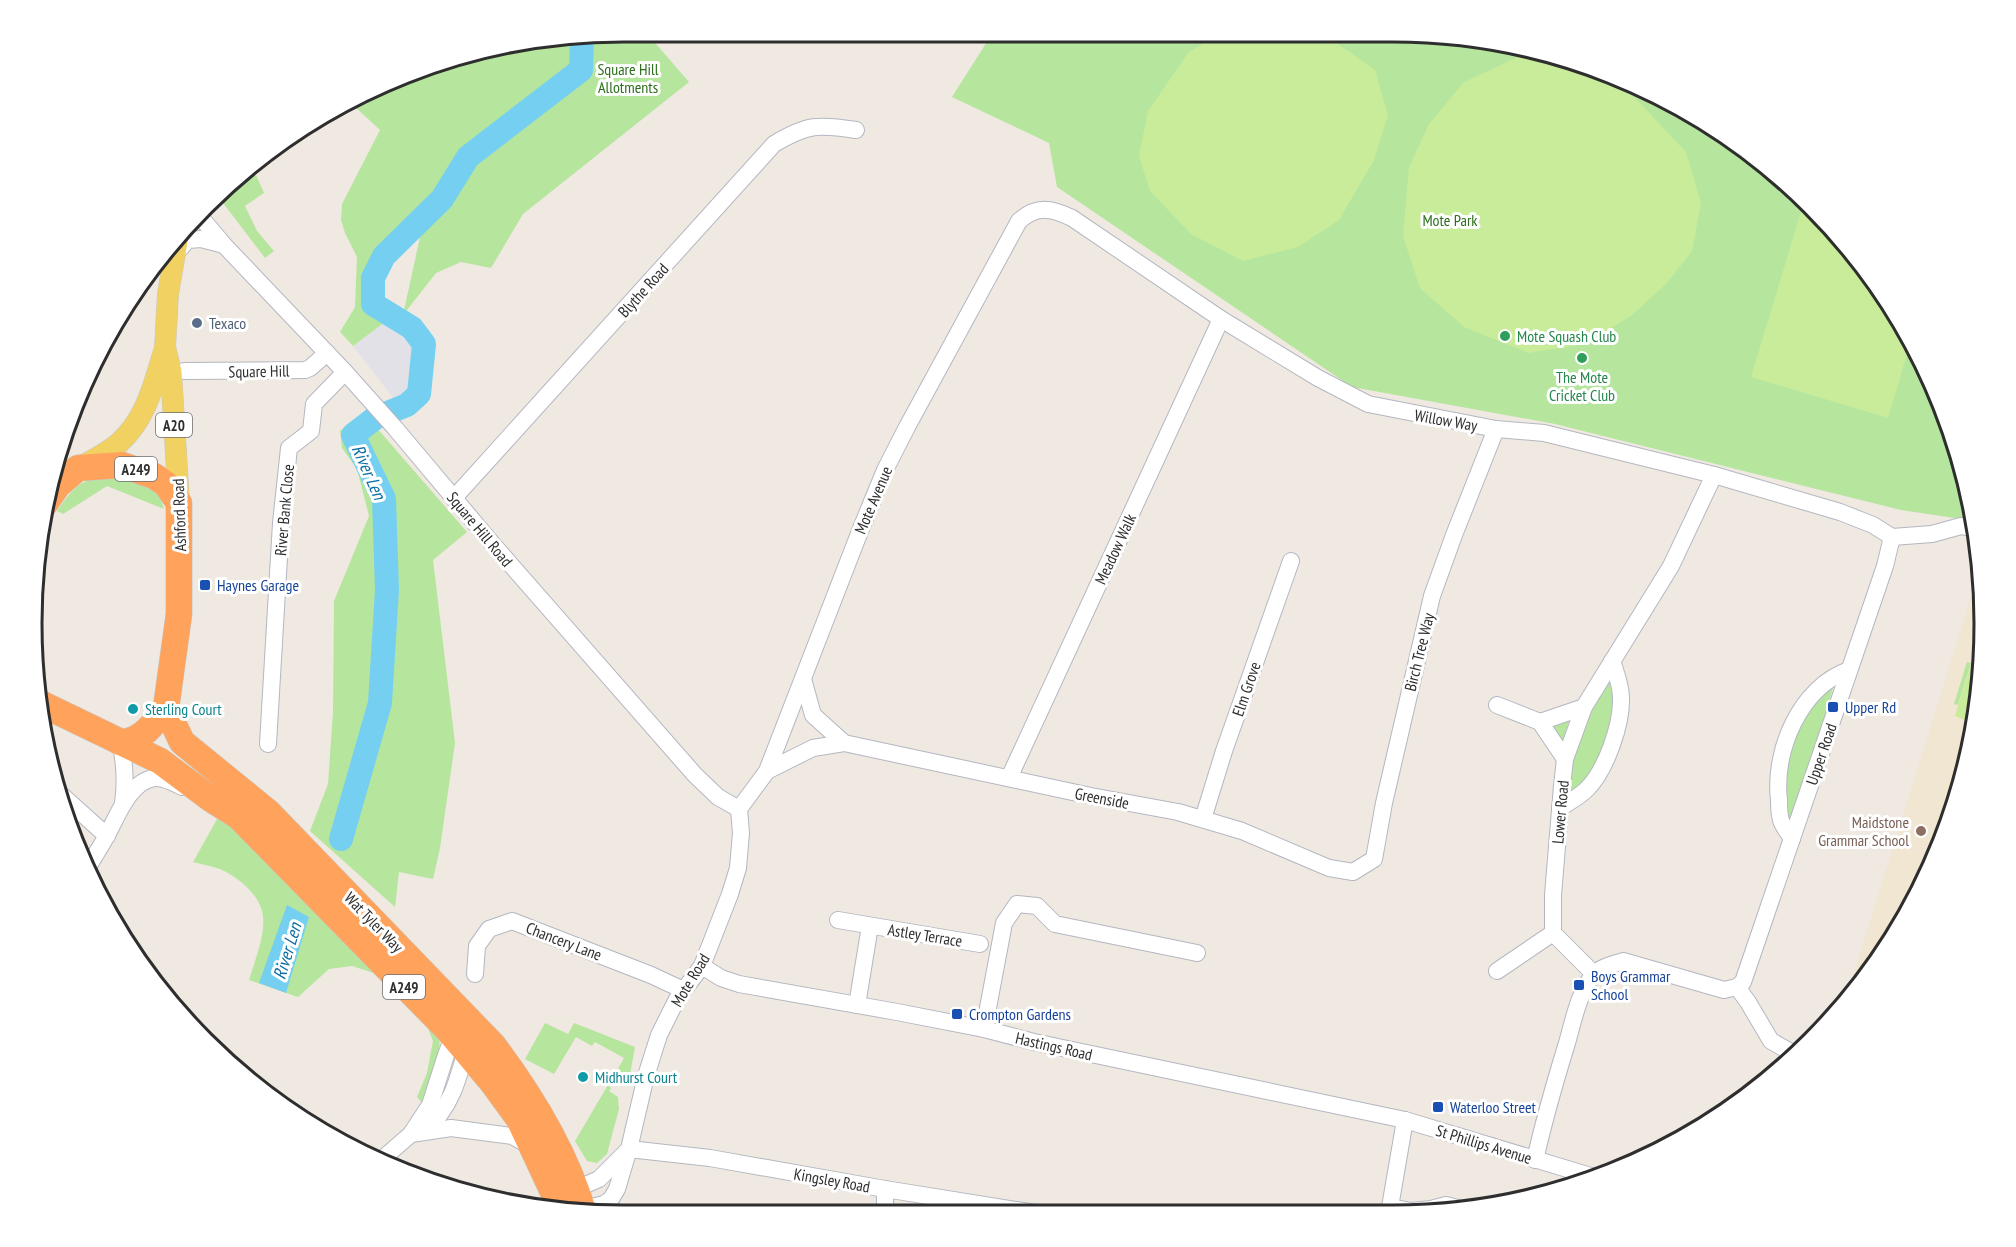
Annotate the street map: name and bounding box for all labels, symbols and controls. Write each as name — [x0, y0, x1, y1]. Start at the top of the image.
park label: Square Hill Allotments — [598, 59, 659, 97]
park label: Mote Park — [1422, 210, 1478, 230]
street label: Blythe Road — [613, 259, 673, 321]
place label: Texaco — [209, 313, 246, 333]
marker: Texaco — [190, 316, 204, 330]
place label: Mote Squash Club — [1517, 326, 1616, 346]
marker: Mote Squash Club — [1498, 329, 1512, 343]
marker: The Mote Cricket Club — [1575, 351, 1589, 365]
street label: Square Hill — [228, 360, 290, 382]
place label: The Mote Cricket Club — [1549, 367, 1615, 405]
street label: Willow Way — [1413, 405, 1479, 435]
road number: A20 — [156, 413, 192, 437]
water label: River Len — [347, 441, 392, 504]
road number: A249 — [115, 457, 157, 481]
street label: River Bank Close — [270, 463, 298, 557]
street label: Mote Avenue — [850, 463, 896, 537]
street label: Ashford Road — [168, 478, 190, 552]
street label: Square Hill Road — [443, 487, 517, 571]
street label: Meadow Walk — [1090, 510, 1140, 588]
place label: Haynes Garage — [217, 575, 299, 595]
marker: Haynes Garage — [198, 578, 212, 592]
street label: Birch Tree Way — [1400, 611, 1438, 693]
street label: Elm Grove — [1227, 659, 1265, 719]
place label: Upper Rd — [1845, 697, 1896, 717]
place label: Sterling Court — [145, 699, 222, 719]
marker: Upper Rd — [1826, 700, 1840, 714]
marker: Sterling Court — [126, 702, 140, 716]
street label: Upper Road — [1801, 720, 1841, 787]
street label: Lower Road — [1547, 779, 1573, 845]
street label: Greenside — [1073, 783, 1131, 813]
place label: Maidstone Grammar School — [1818, 812, 1909, 850]
marker: Maidstone Grammar School — [1914, 824, 1928, 838]
street label: Wat Tyler Way — [340, 888, 408, 956]
street label: Chancery Lane — [523, 917, 605, 965]
water label: River Len — [268, 919, 307, 982]
street label: Astley Terrace — [886, 919, 964, 951]
street label: Mote Road — [666, 950, 714, 1010]
place label: Boys Grammar School — [1591, 966, 1671, 1004]
road number: A249 — [383, 975, 425, 999]
marker: Boys Grammar School — [1572, 978, 1586, 992]
place label: Crompton Gardens — [969, 1004, 1071, 1024]
marker: Crompton Gardens — [950, 1007, 964, 1021]
street label: Hastings Road — [1014, 1027, 1094, 1065]
place label: Midhurst Court — [595, 1067, 678, 1087]
marker: Midhurst Court — [576, 1070, 590, 1084]
place label: Waterloo Street — [1450, 1097, 1537, 1117]
marker: Waterloo Street — [1431, 1100, 1445, 1114]
street label: St Phillips Avenue — [1434, 1120, 1534, 1168]
street label: Kingsley Road — [792, 1163, 872, 1197]

